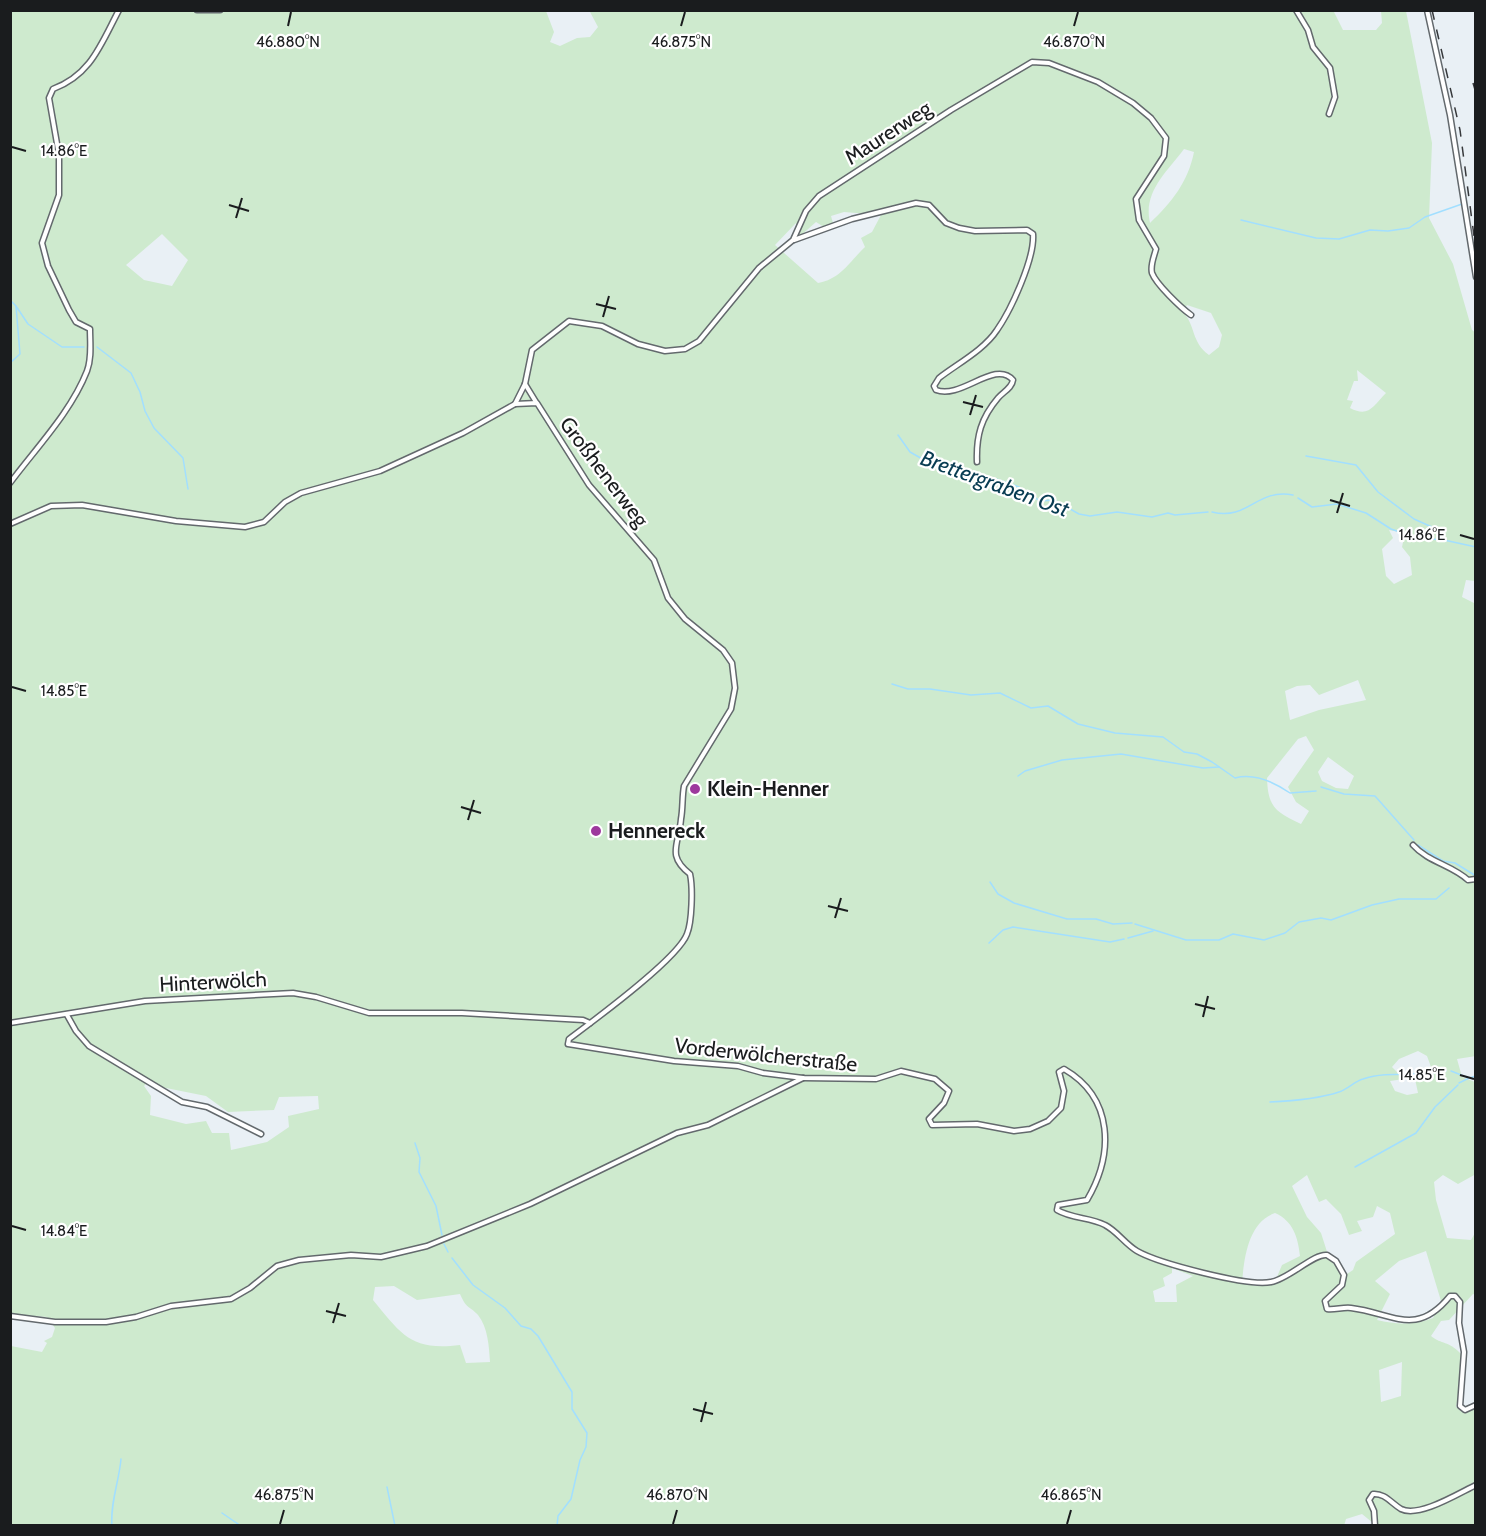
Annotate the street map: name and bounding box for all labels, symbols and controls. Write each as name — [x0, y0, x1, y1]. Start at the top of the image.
text: 46.880°N — [256, 33, 320, 51]
text: 46.875°N — [651, 33, 711, 51]
text: 46.870°N — [1043, 33, 1105, 51]
street label: Maurerweg — [840, 95, 936, 170]
text: 14.86°E — [41, 142, 87, 160]
street label: Großhenerweg — [555, 412, 654, 532]
water label: Brettergraben Ost — [917, 444, 1074, 523]
text: 14.86°E — [1399, 526, 1445, 544]
text: 14.85°E — [41, 682, 87, 700]
place label: Klein-Henner — [707, 776, 829, 801]
marker: Klein-Henner — [688, 782, 702, 796]
place label: Hennereck — [608, 818, 706, 843]
marker: Hennereck — [589, 824, 603, 838]
street label: Hinterwölch — [159, 966, 267, 997]
street label: Vorderwölcherstraße — [674, 1032, 859, 1077]
text: 14.85°E — [1399, 1066, 1445, 1084]
text: 14.84°E — [41, 1222, 87, 1240]
text: 46.875°N — [254, 1486, 314, 1504]
text: 46.870°N — [646, 1486, 708, 1504]
text: 46.865°N — [1041, 1486, 1101, 1504]

